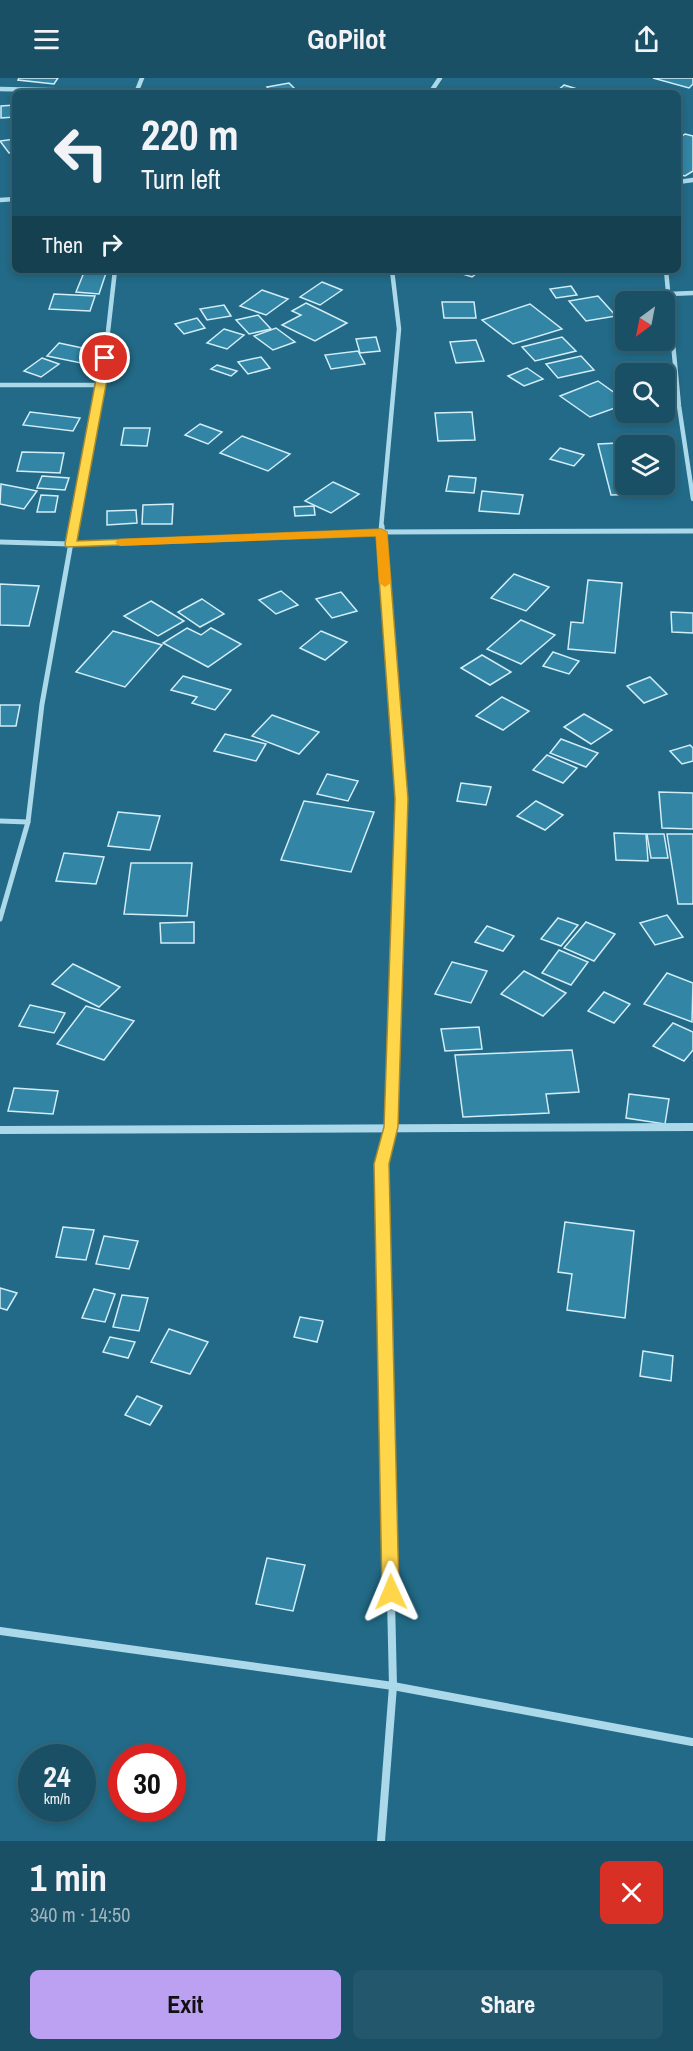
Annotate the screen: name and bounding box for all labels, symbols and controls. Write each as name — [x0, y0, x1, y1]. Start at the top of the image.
text: GoPilot — [307, 21, 386, 57]
icon: menu — [30, 23, 63, 56]
icon: share — [630, 23, 663, 56]
text: 220 m — [141, 107, 239, 163]
icon: left — [42, 114, 120, 192]
text: Turn left — [141, 161, 220, 197]
icon: right — [95, 228, 128, 261]
text: Then — [42, 230, 83, 260]
north arrow — [615, 291, 675, 351]
map controls — [615, 291, 675, 495]
pin — [79, 332, 130, 383]
icon: arrive — [88, 341, 121, 374]
button: search — [615, 363, 675, 423]
button: layers — [615, 435, 675, 495]
position arrow — [359, 1560, 423, 1624]
speed limit sign: 30 — [108, 1744, 186, 1822]
text: 24 — [43, 1756, 71, 1796]
text: km/h — [44, 1788, 70, 1809]
text: 1 min — [30, 1854, 107, 1902]
button: close — [600, 1861, 663, 1924]
text: 340 m · 14:50 — [30, 1901, 130, 1928]
button: Exit — [30, 1970, 341, 2039]
button: Share — [353, 1970, 663, 2039]

